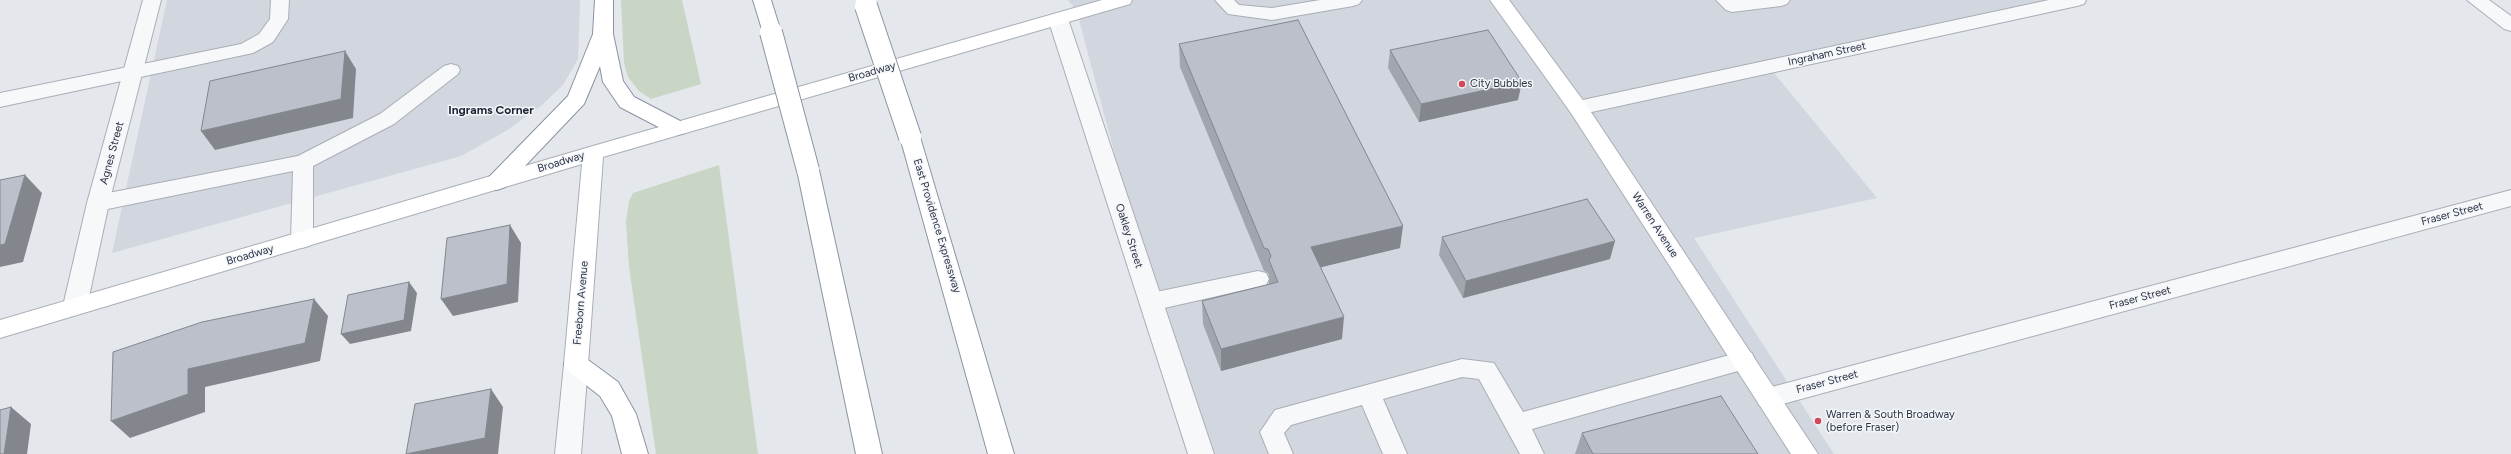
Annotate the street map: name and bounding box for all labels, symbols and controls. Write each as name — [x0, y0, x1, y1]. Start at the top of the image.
street label: Ingraham Street — [1787, 39, 1867, 69]
street label: Broadway — [847, 59, 897, 85]
place label: City Bubbles — [1470, 77, 1532, 91]
marker: City Bubbles — [1457, 79, 1467, 89]
district label: Ingrams Corner — [448, 103, 534, 117]
street label: Agnes Street — [97, 120, 127, 186]
street label: Broadway — [536, 149, 586, 175]
street label: East Providence Expressway — [910, 157, 964, 295]
street label: Warren Avenue — [1629, 190, 1681, 260]
street label: Fraser Street — [2420, 199, 2484, 229]
street label: Oakley Street — [1112, 202, 1146, 270]
street label: Broadway — [225, 242, 275, 268]
street label: Freeborn Avenue — [571, 260, 591, 346]
street label: Fraser Street — [2108, 283, 2172, 313]
street label: Fraser Street — [1795, 367, 1859, 397]
place label: Warren & South Broadway (before Fraser) — [1826, 408, 1955, 434]
marker: Warren & South Broadway (before Fraser) — [1813, 416, 1823, 426]

